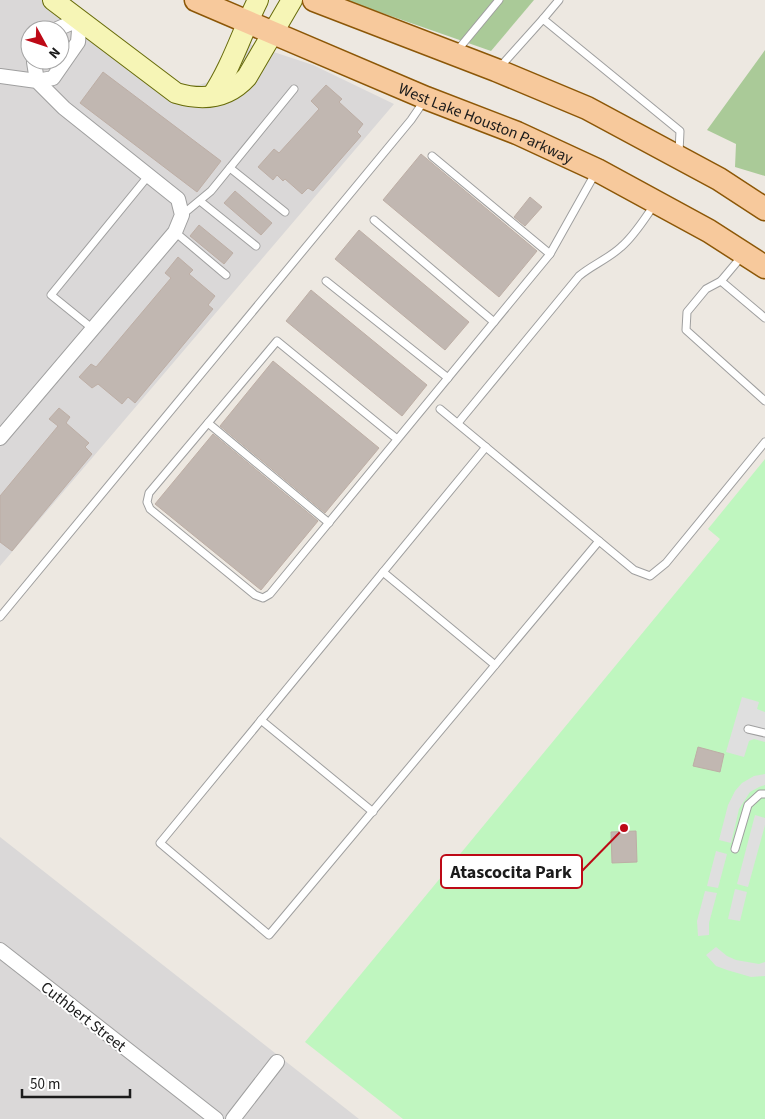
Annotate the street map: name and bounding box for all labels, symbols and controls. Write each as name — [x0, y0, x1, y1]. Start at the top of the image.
north arrow — [20, 20, 70, 70]
text: N — [44, 43, 65, 63]
street label: West Lake Houston Parkway — [395, 78, 577, 170]
callout: Atascocita Park — [441, 855, 582, 888]
text: Atascocita Park — [449, 860, 572, 885]
street label: Cuthbert Street — [36, 976, 131, 1057]
scale bar — [22, 1066, 130, 1098]
text: 50 m — [30, 1074, 60, 1095]

